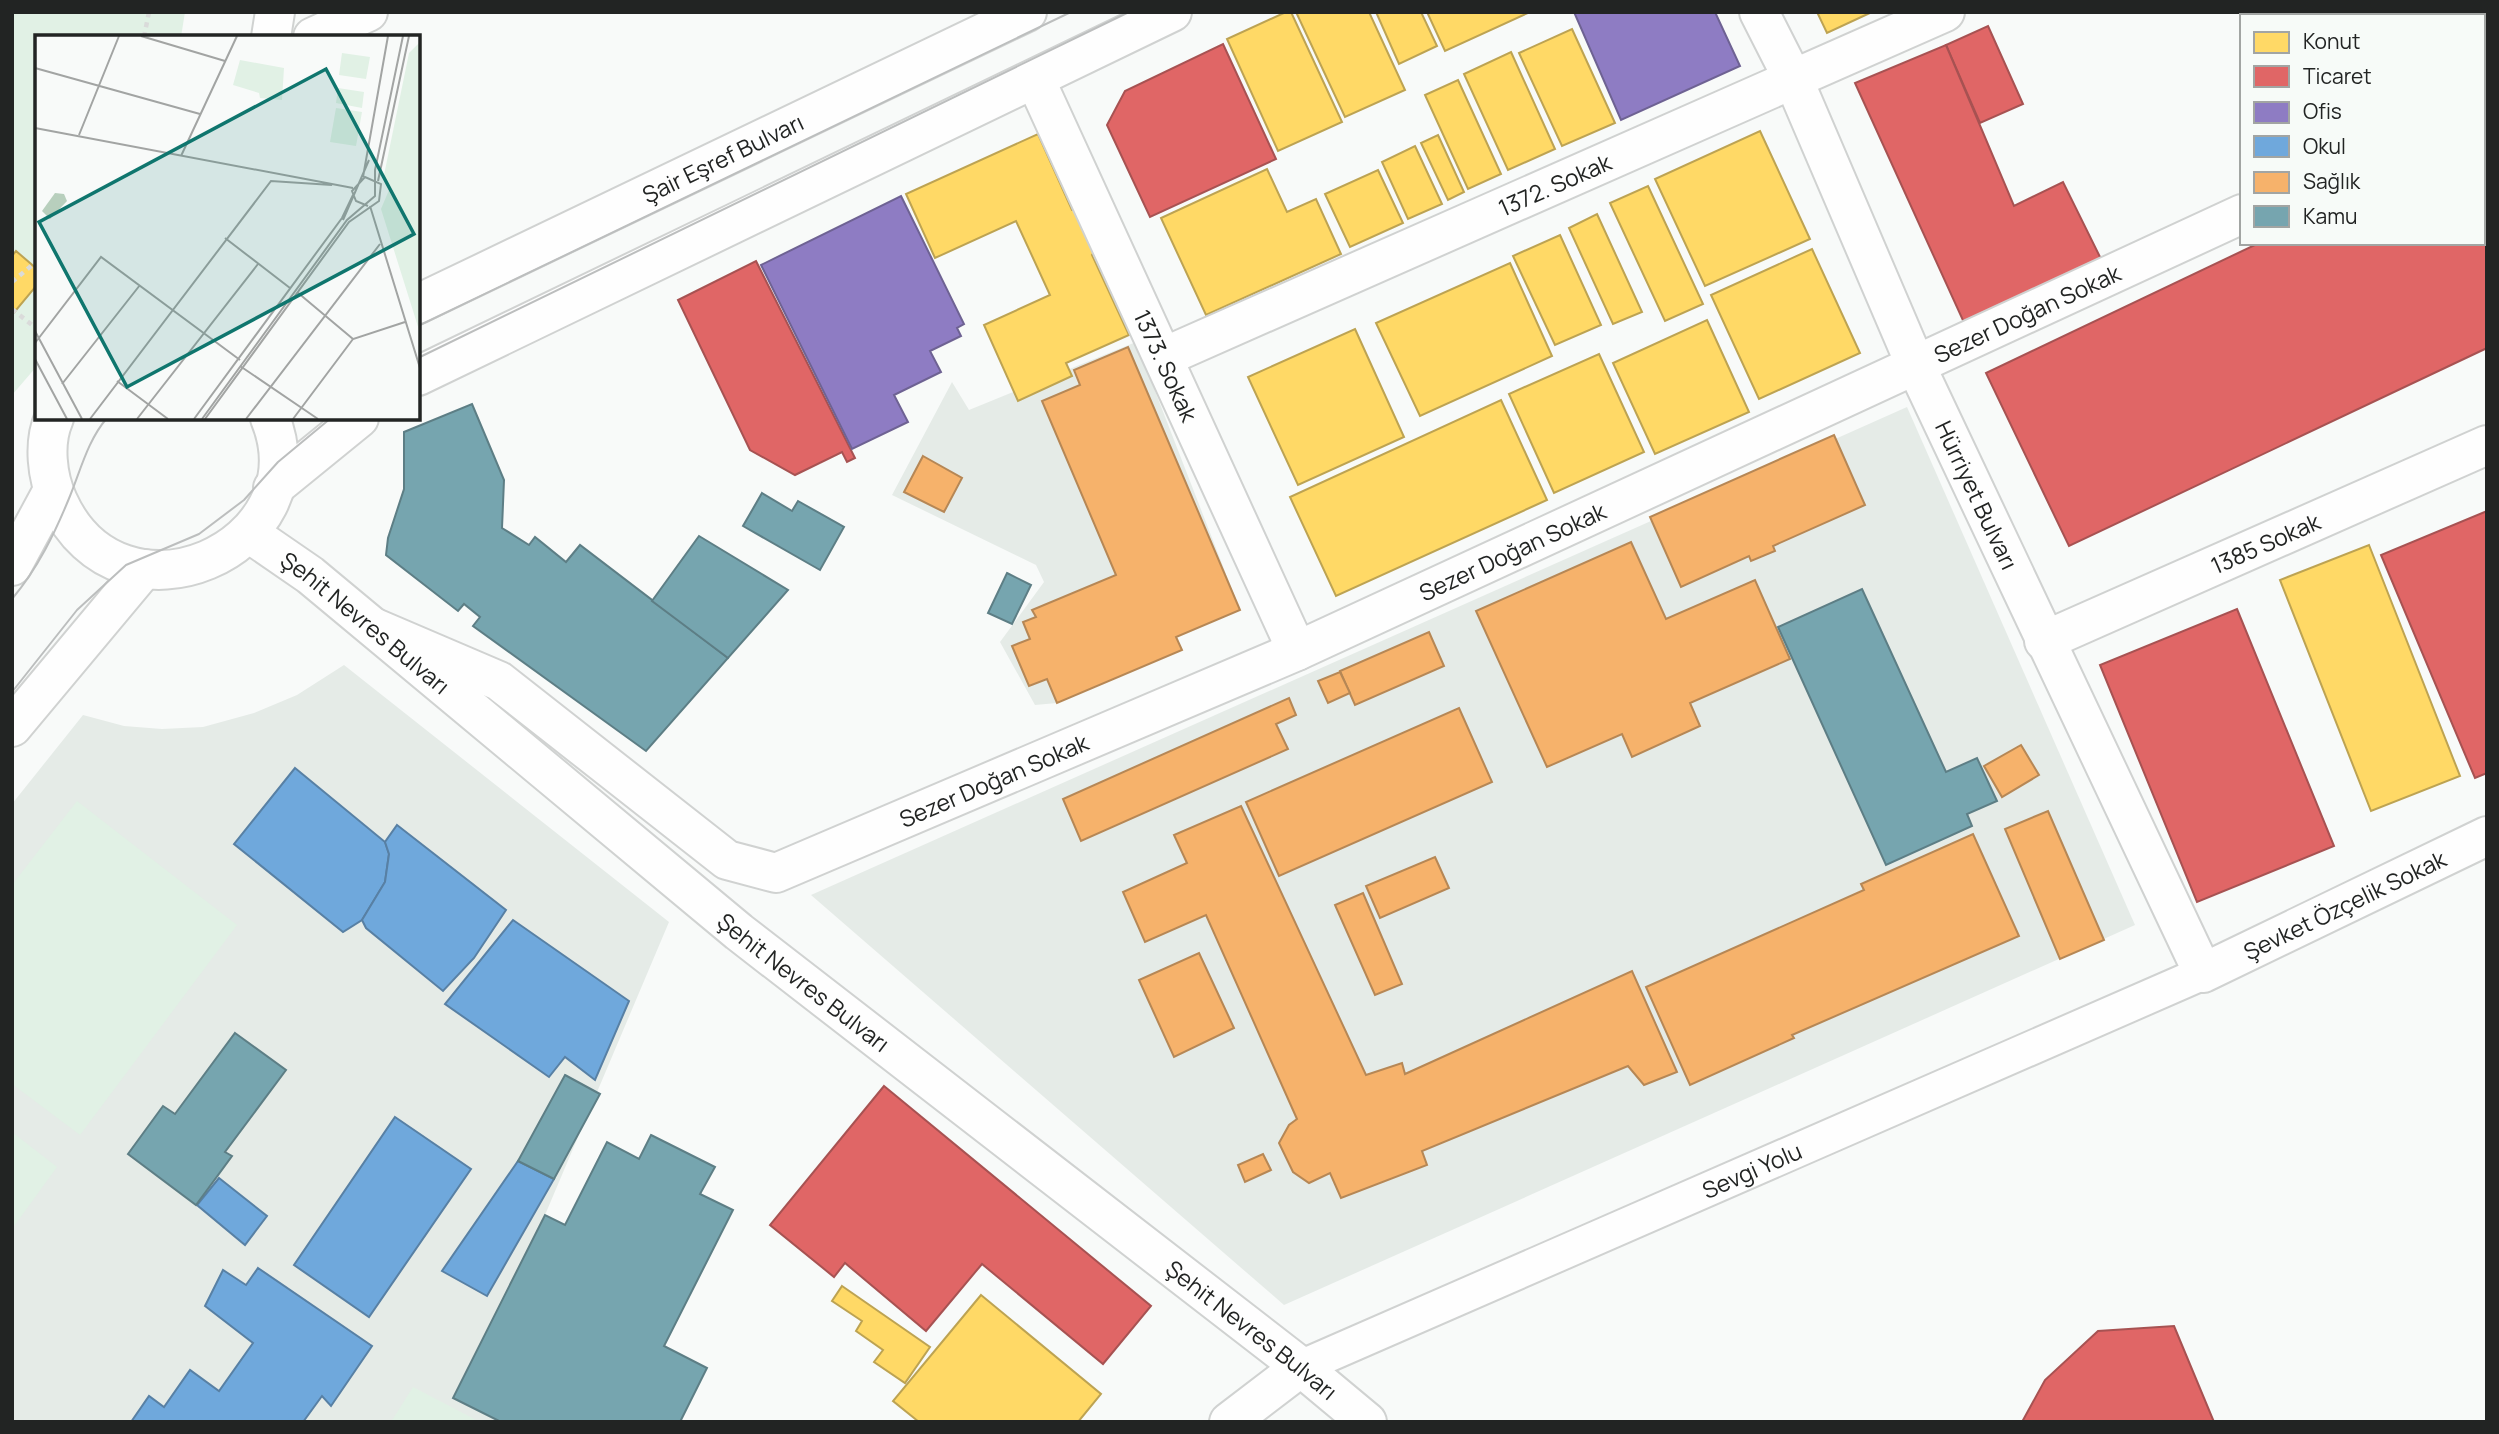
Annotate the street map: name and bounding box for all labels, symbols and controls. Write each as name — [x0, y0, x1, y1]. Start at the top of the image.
legend — [2240, 14, 2485, 245]
text: Konut — [2303, 27, 2360, 55]
inset map — [35, 35, 420, 420]
text: Ticaret — [2303, 62, 2372, 90]
text: Ofis — [2303, 97, 2342, 125]
street label: Şair Eşref Bulvarı — [637, 106, 809, 210]
text: Okul — [2303, 132, 2346, 160]
street label: 1372. Sokak — [1493, 145, 1617, 223]
text: Sağlık — [2303, 167, 2361, 195]
text: Kamu — [2303, 202, 2357, 230]
street label: Sezer Doğan Sokak — [1928, 256, 2126, 370]
street label: 1373. Sokak — [1127, 304, 1206, 427]
street label: Hürriyet Bulvarı — [1928, 415, 2026, 575]
street label: Sezer Doğan Sokak — [1414, 494, 1611, 608]
street label: 1385 Sokak — [2206, 505, 2326, 581]
street label: Şehit Nevres Bulvarı — [275, 544, 457, 701]
street label: Sezer Doğan Sokak — [894, 726, 1094, 835]
street label: Şevket Özçelik Sokak — [2238, 842, 2452, 967]
street label: Şehit Nevres Bulvarı — [711, 905, 896, 1059]
street label: Sevgi Yolu — [1697, 1134, 1807, 1206]
street label: Şehit Nevres Bulvarı — [1159, 1252, 1344, 1407]

